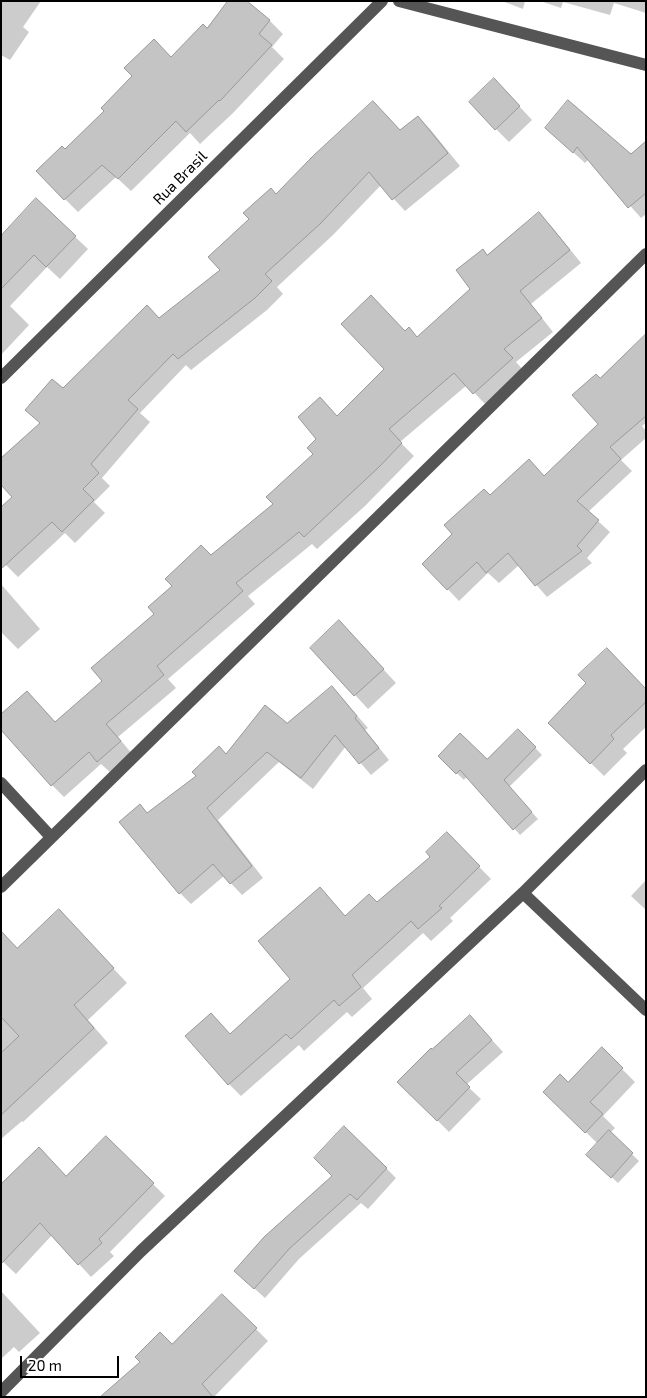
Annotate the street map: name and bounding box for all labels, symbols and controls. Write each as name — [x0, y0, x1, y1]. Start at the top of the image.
street label: Rua Brasil — [149, 147, 211, 209]
scale bar — [22, 1346, 121, 1378]
text: 20 m — [28, 1356, 62, 1374]

